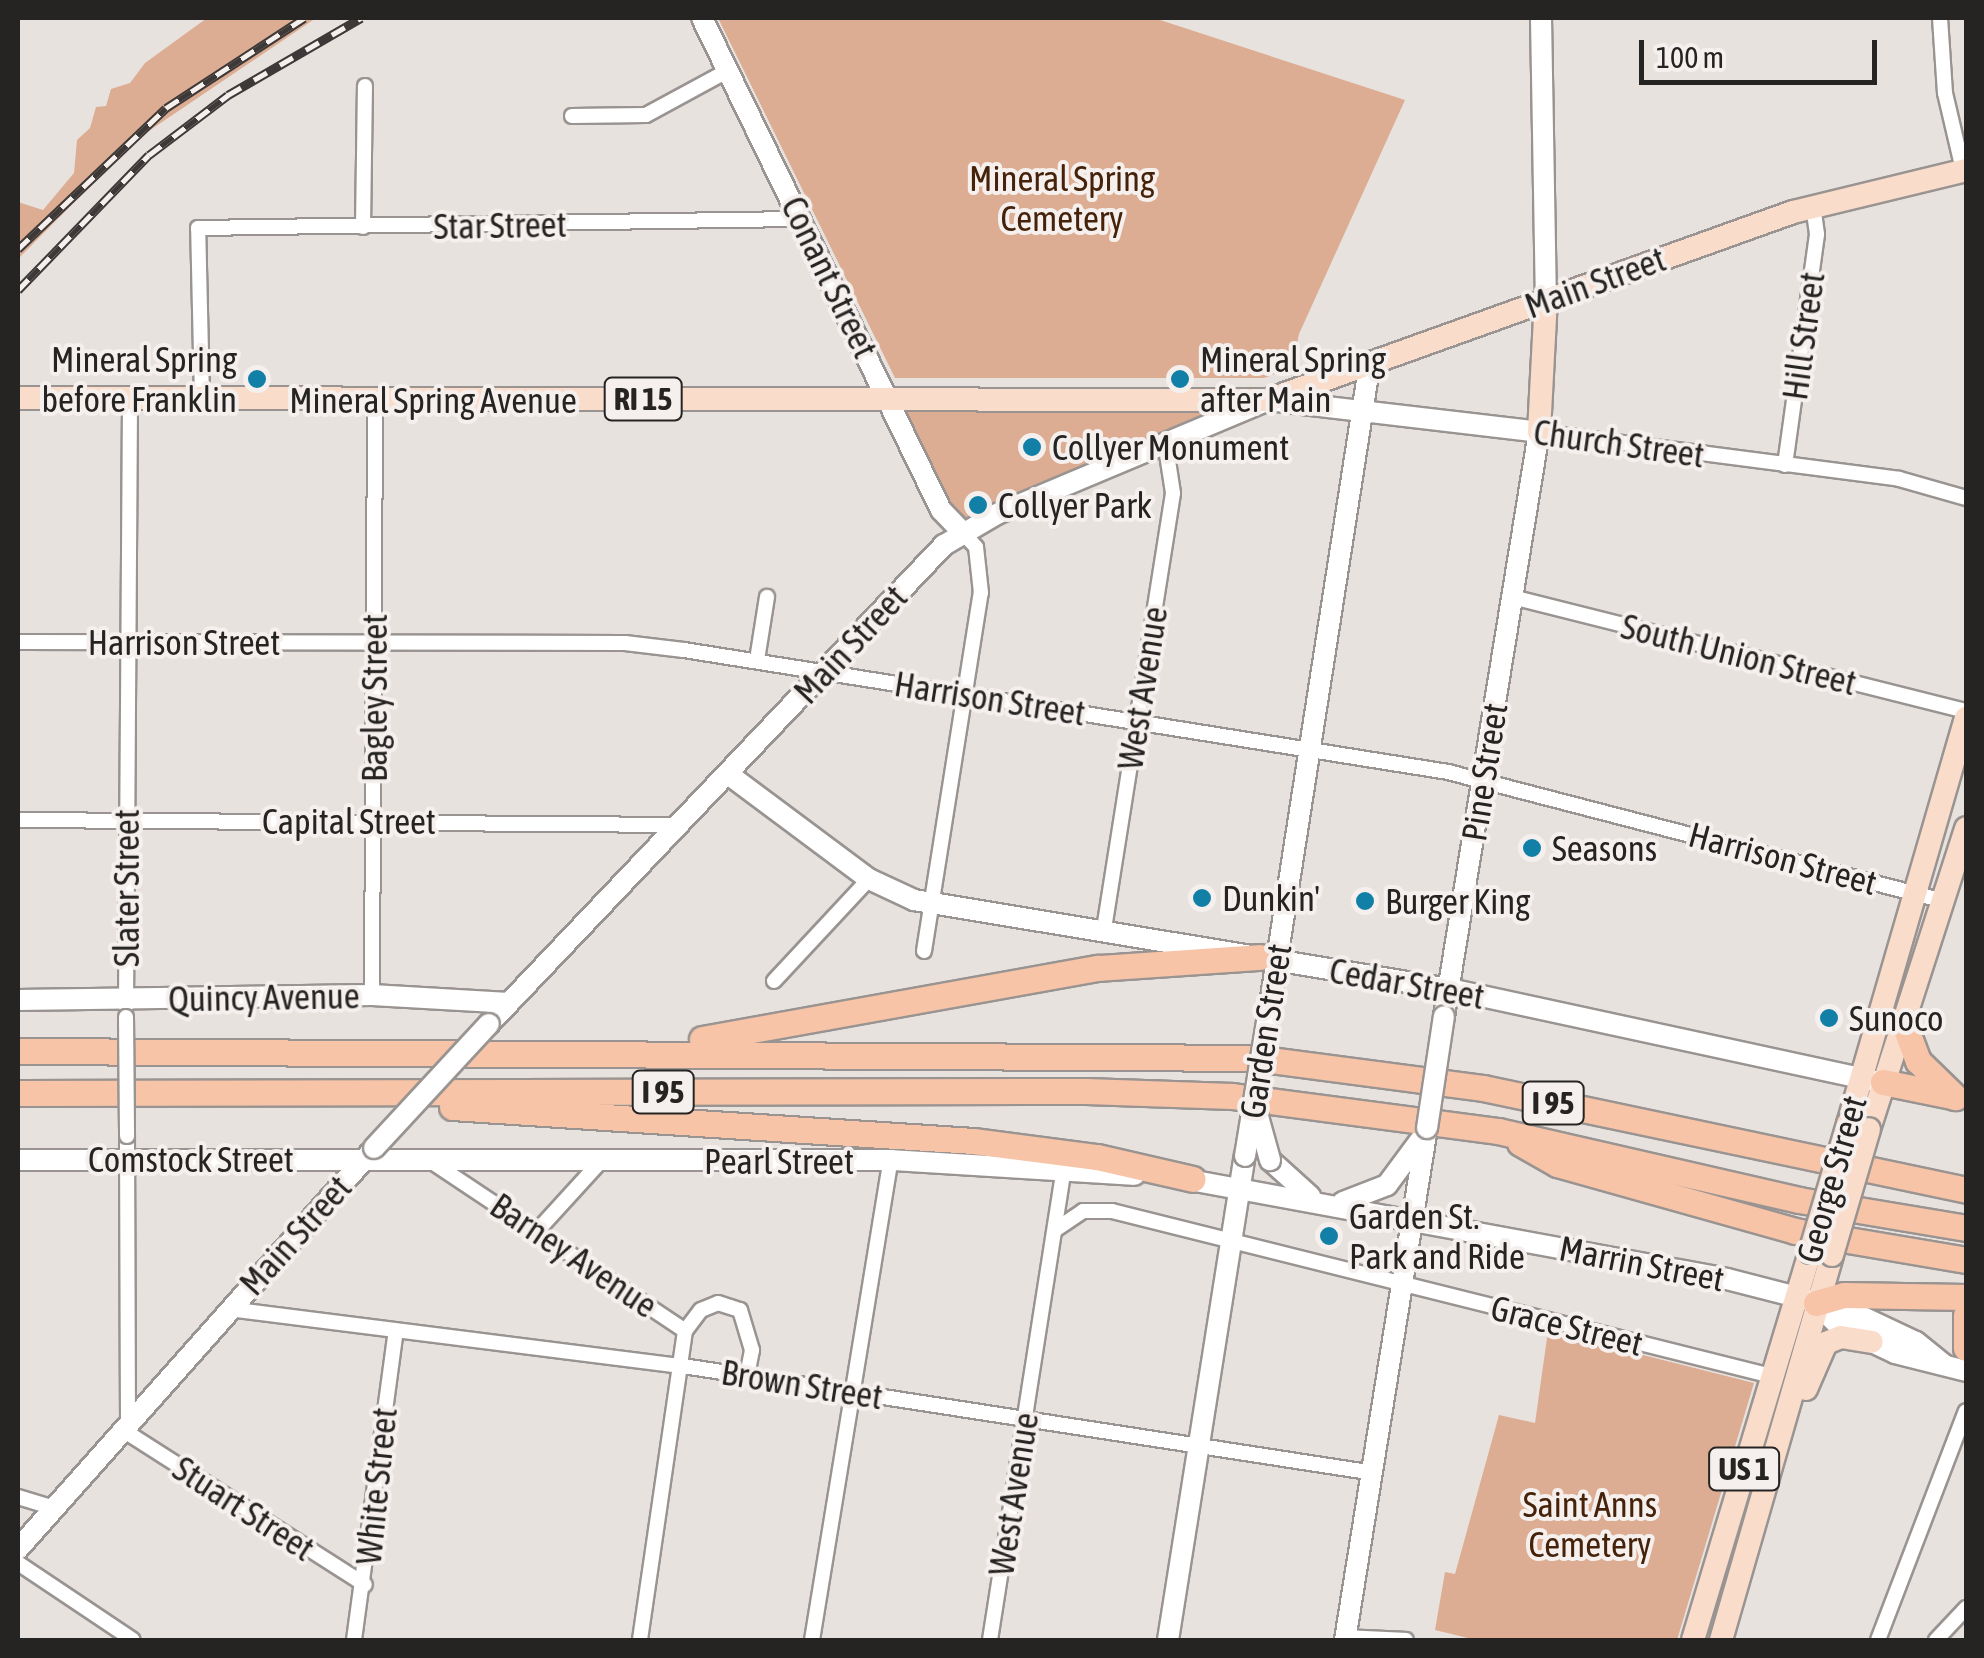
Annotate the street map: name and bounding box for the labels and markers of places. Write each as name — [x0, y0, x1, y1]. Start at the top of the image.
place label: Mineral Spring before Franklin — [41, 338, 237, 420]
place label: Mineral Spring after Main — [1200, 338, 1386, 420]
marker: Mineral Spring before Franklin — [246, 368, 268, 390]
marker: Mineral Spring after Main — [1169, 368, 1191, 390]
place label: Collyer Monument — [1052, 426, 1289, 468]
marker: Collyer Monument — [1021, 436, 1043, 458]
place label: Collyer Park — [998, 484, 1152, 526]
marker: Collyer Park — [967, 494, 989, 516]
place label: Seasons — [1552, 827, 1657, 869]
marker: Seasons — [1521, 837, 1543, 859]
place label: Dunkin' — [1222, 877, 1320, 919]
place label: Burger King — [1385, 880, 1530, 922]
marker: Dunkin' — [1191, 887, 1213, 909]
marker: Burger King — [1354, 890, 1376, 912]
place label: Sunoco — [1849, 997, 1943, 1039]
marker: Sunoco — [1818, 1007, 1840, 1029]
place label: Garden St. Park and Ride — [1349, 1195, 1525, 1277]
marker: Garden St. Park and Ride — [1318, 1225, 1340, 1247]

